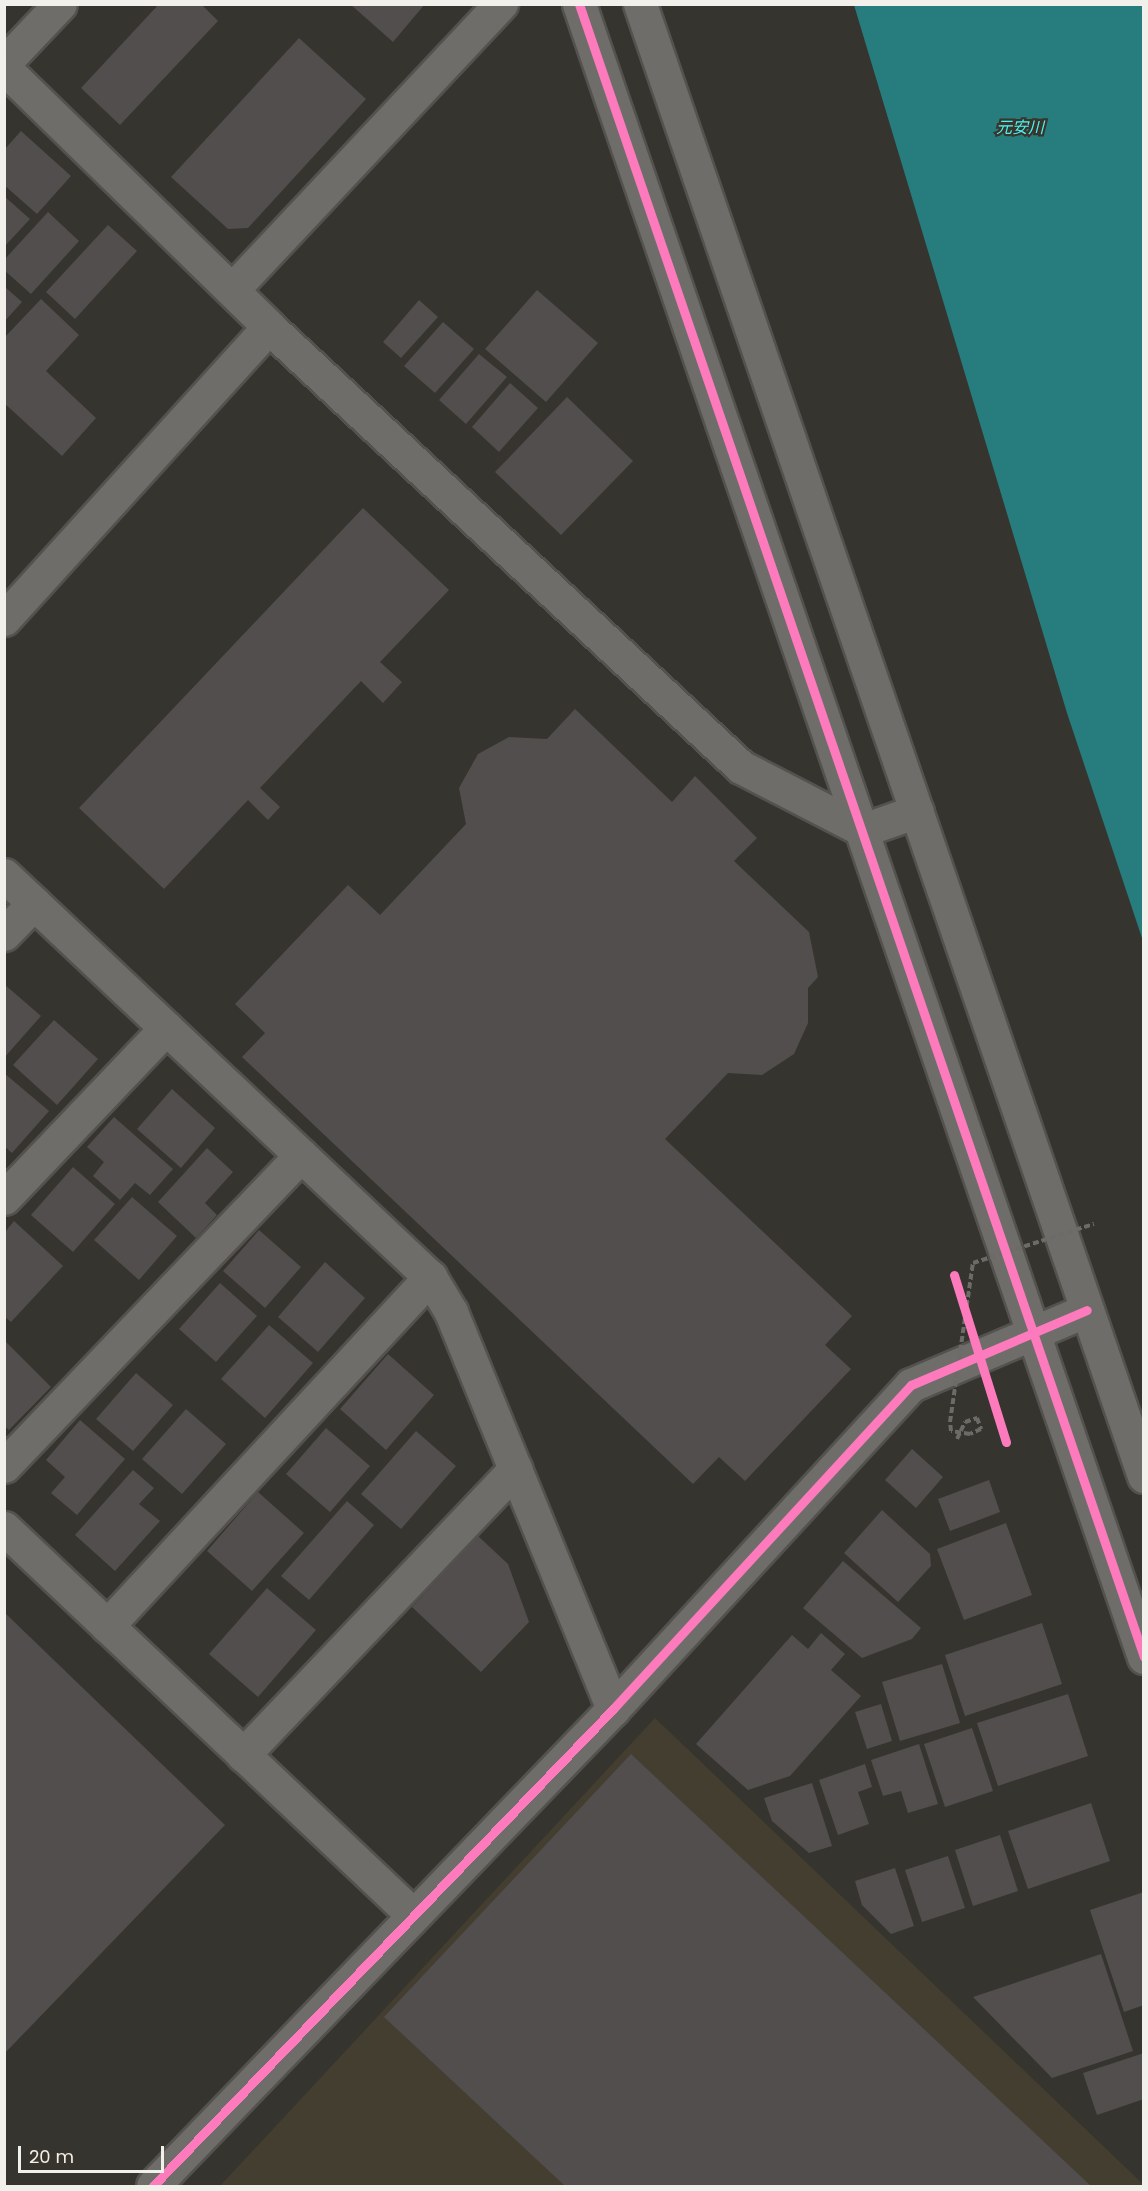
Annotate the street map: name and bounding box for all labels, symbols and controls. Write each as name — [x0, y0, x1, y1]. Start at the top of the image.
water label: 元安川 — [996, 118, 1044, 138]
scale bar — [21, 2134, 166, 2172]
text: 20 m — [29, 2144, 74, 2169]

